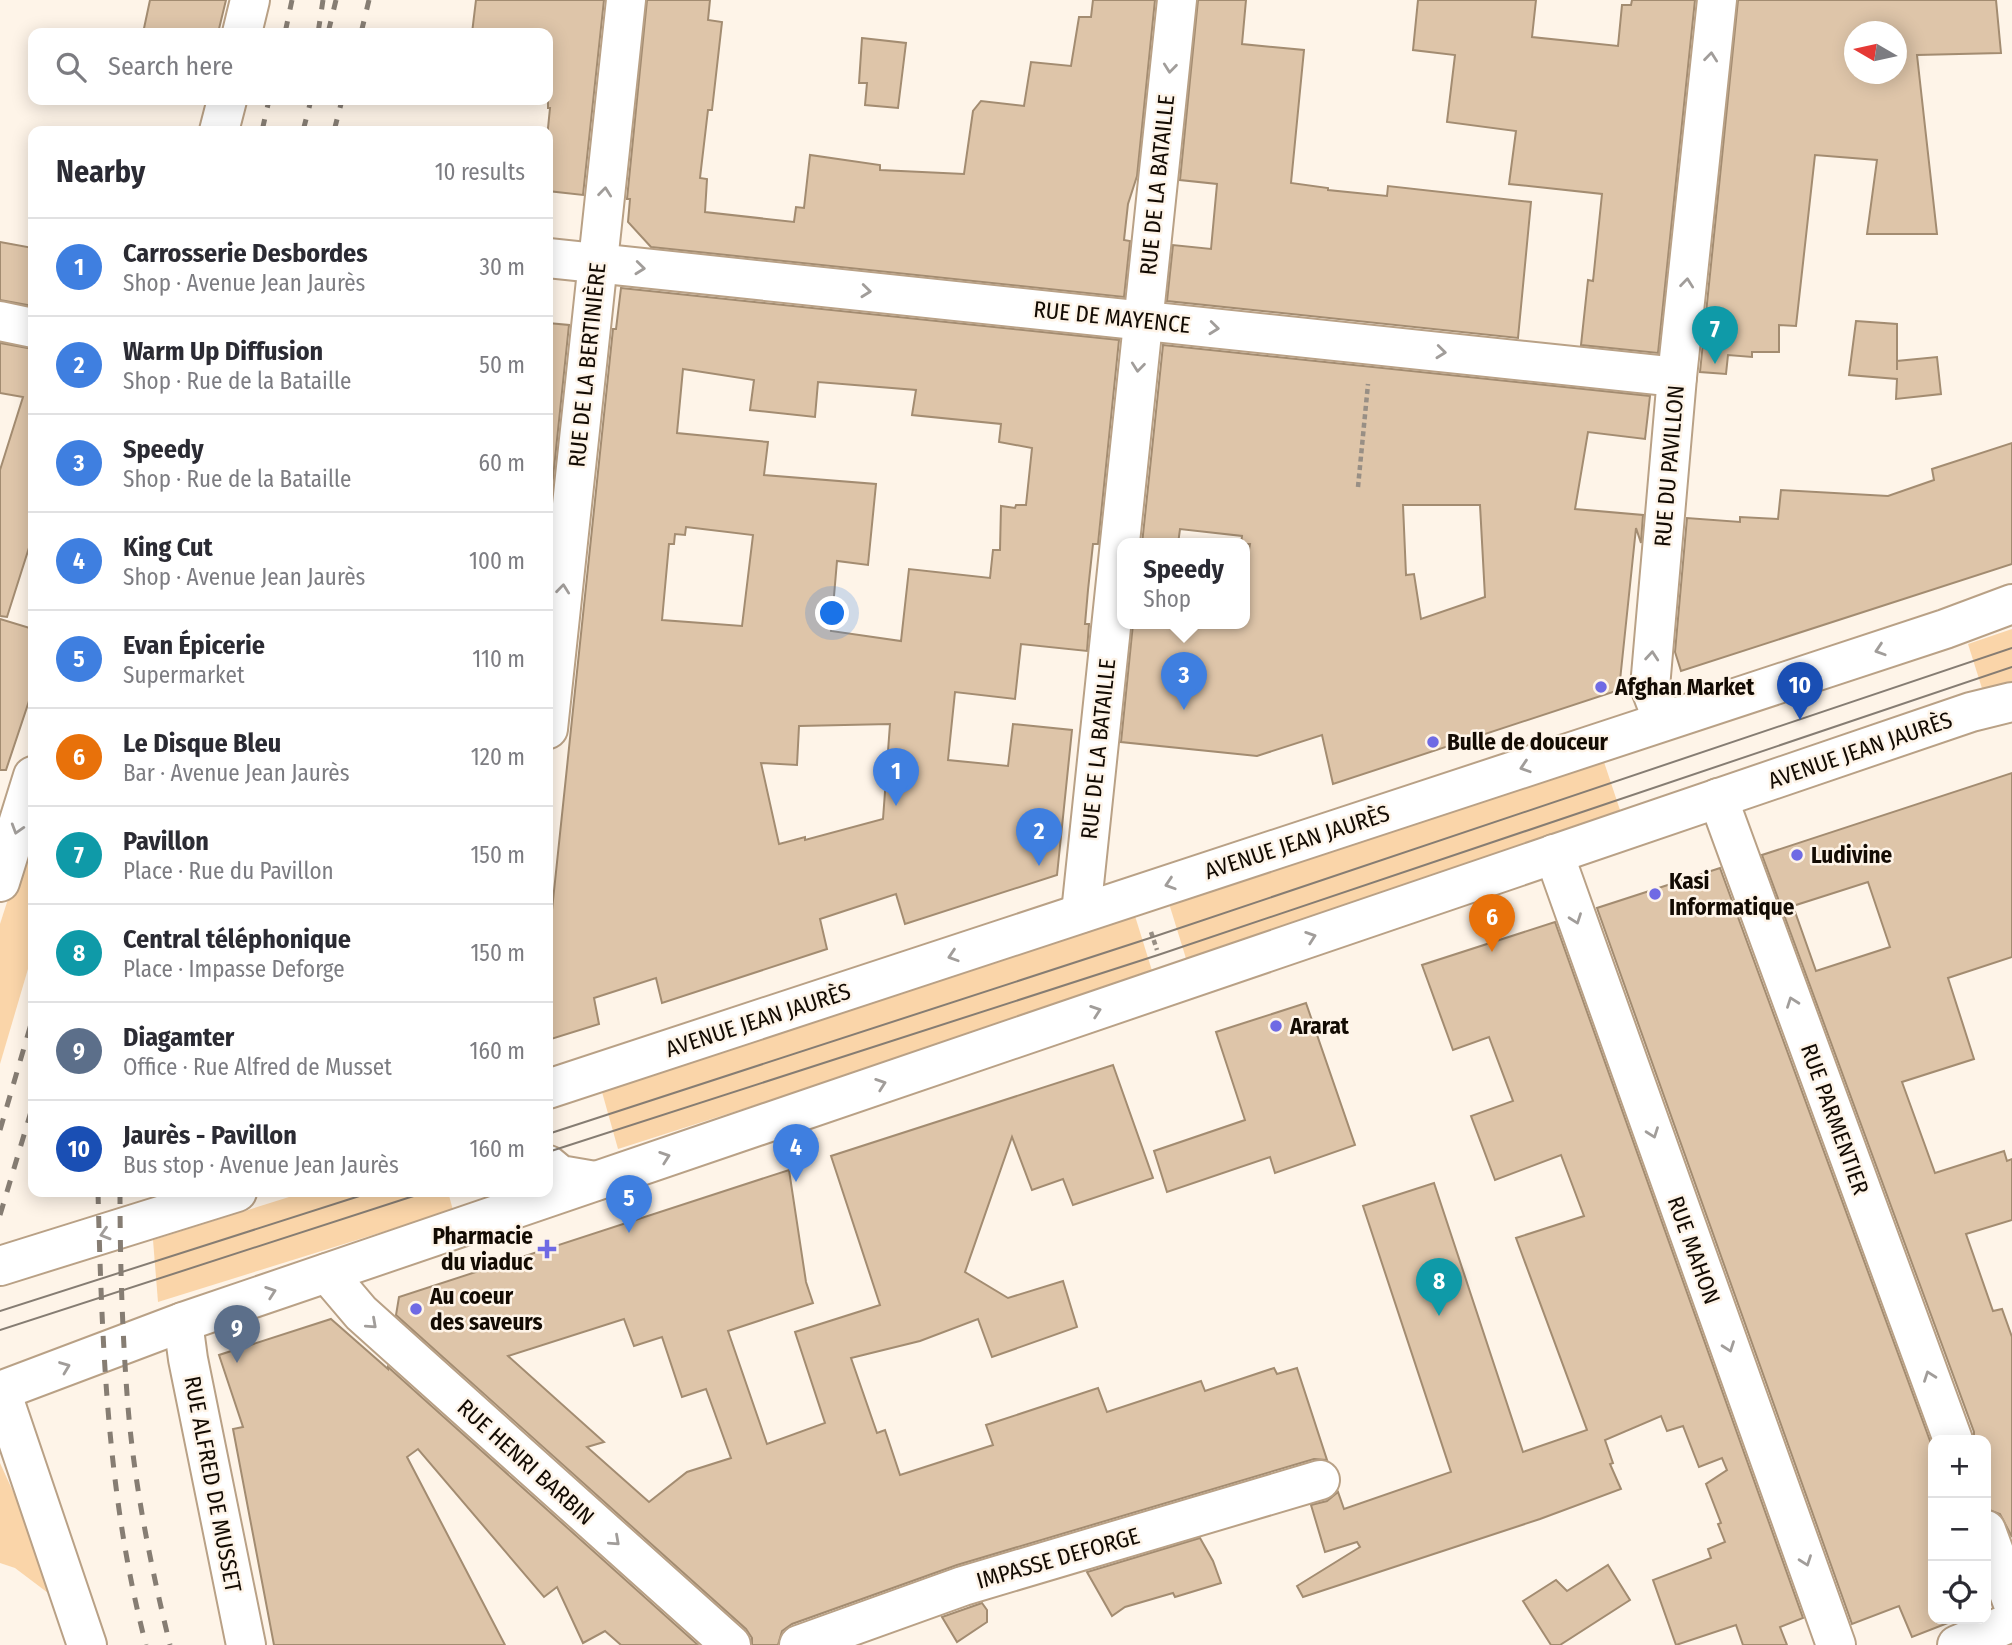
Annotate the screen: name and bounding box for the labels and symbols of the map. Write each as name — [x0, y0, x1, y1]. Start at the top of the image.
north arrow — [1844, 21, 1907, 84]
one-way arrow — [1703, 51, 1718, 62]
one-way arrow — [1162, 62, 1177, 74]
street label: RUE DE LA BATAILLE — [1134, 93, 1180, 277]
one-way arrow — [597, 186, 612, 197]
one-way arrow — [634, 260, 646, 275]
street label: RUE DE LA BERTINIÈRE — [561, 261, 612, 469]
one-way arrow — [1680, 277, 1695, 289]
one-way arrow — [860, 284, 872, 299]
street label: RUE DE MAYENCE — [1032, 295, 1192, 339]
pin: 7 — [1692, 306, 1738, 364]
one-way arrow — [1208, 321, 1220, 336]
one-way arrow — [1435, 344, 1446, 359]
one-way arrow — [1131, 362, 1146, 373]
street label: RUE DU PAVILLON — [1648, 384, 1690, 548]
one-way arrow — [555, 583, 570, 594]
your location — [815, 596, 849, 630]
one-way arrow — [1875, 642, 1887, 656]
one-way arrow — [1644, 650, 1659, 661]
pin: 3 — [1161, 652, 1207, 710]
street label: RUE DE LA BATAILLE — [1075, 657, 1121, 841]
pin: 10 — [1777, 662, 1823, 720]
place label: Afghan Market — [1614, 673, 1755, 701]
marker: Afghan Market — [1593, 679, 1609, 695]
street label: AVENUE JEAN JAURÈS — [1764, 704, 1956, 795]
place label: Bulle de douceur — [1447, 728, 1609, 756]
marker: Bulle de douceur — [1425, 734, 1441, 750]
pin: 1 — [873, 748, 919, 806]
one-way arrow — [1520, 759, 1532, 773]
street label: AVENUE JEAN JAURÈS — [1201, 798, 1393, 885]
pin: 2 — [1016, 808, 1062, 866]
one-way arrow — [10, 823, 25, 835]
place label: Ludivine — [1811, 841, 1893, 869]
marker: Ludivine — [1789, 847, 1805, 863]
place label: Kasi Informatique — [1669, 867, 1795, 921]
one-way arrow — [1164, 876, 1176, 891]
marker: Kasi Informatique — [1647, 886, 1663, 902]
pin: 6 — [1469, 894, 1515, 952]
one-way arrow — [1568, 912, 1582, 924]
one-way arrow — [1305, 931, 1317, 945]
one-way arrow — [948, 947, 960, 962]
street label: AVENUE JEAN JAURÈS — [662, 976, 854, 1063]
one-way arrow — [1786, 996, 1800, 1008]
one-way arrow — [1089, 1005, 1102, 1019]
place label: Ararat — [1289, 1012, 1350, 1040]
marker: Ararat — [1268, 1018, 1284, 1034]
street label: RUE PARMENTIER — [1795, 1040, 1875, 1199]
one-way arrow — [874, 1078, 886, 1092]
pin: 4 — [773, 1124, 819, 1182]
one-way arrow — [1645, 1126, 1659, 1139]
one-way arrow — [659, 1151, 671, 1165]
pin: 5 — [606, 1175, 652, 1233]
street label: RUE MAHON — [1662, 1192, 1726, 1308]
place label: Pharmacie du viaduc — [432, 1222, 533, 1276]
one-way arrow — [99, 1225, 111, 1240]
marker: Pharmacie du viaduc — [539, 1241, 555, 1257]
pin: 8 — [1416, 1258, 1462, 1316]
place label: Au coeur des saveurs — [429, 1282, 543, 1336]
one-way arrow — [264, 1286, 276, 1300]
marker: Au coeur des saveurs — [408, 1301, 424, 1317]
pin: 9 — [214, 1305, 260, 1363]
one-way arrow — [364, 1316, 377, 1328]
one-way arrow — [1721, 1341, 1735, 1353]
one-way arrow — [58, 1361, 70, 1375]
one-way arrow — [1924, 1371, 1938, 1383]
street label: RUE ALFRED DE MUSSET — [178, 1373, 248, 1595]
street label: RUE HENRI BARBIN — [452, 1393, 600, 1531]
street label: IMPASSE DEFORGE — [973, 1521, 1143, 1595]
one-way arrow — [607, 1533, 620, 1545]
one-way arrow — [1798, 1555, 1812, 1567]

